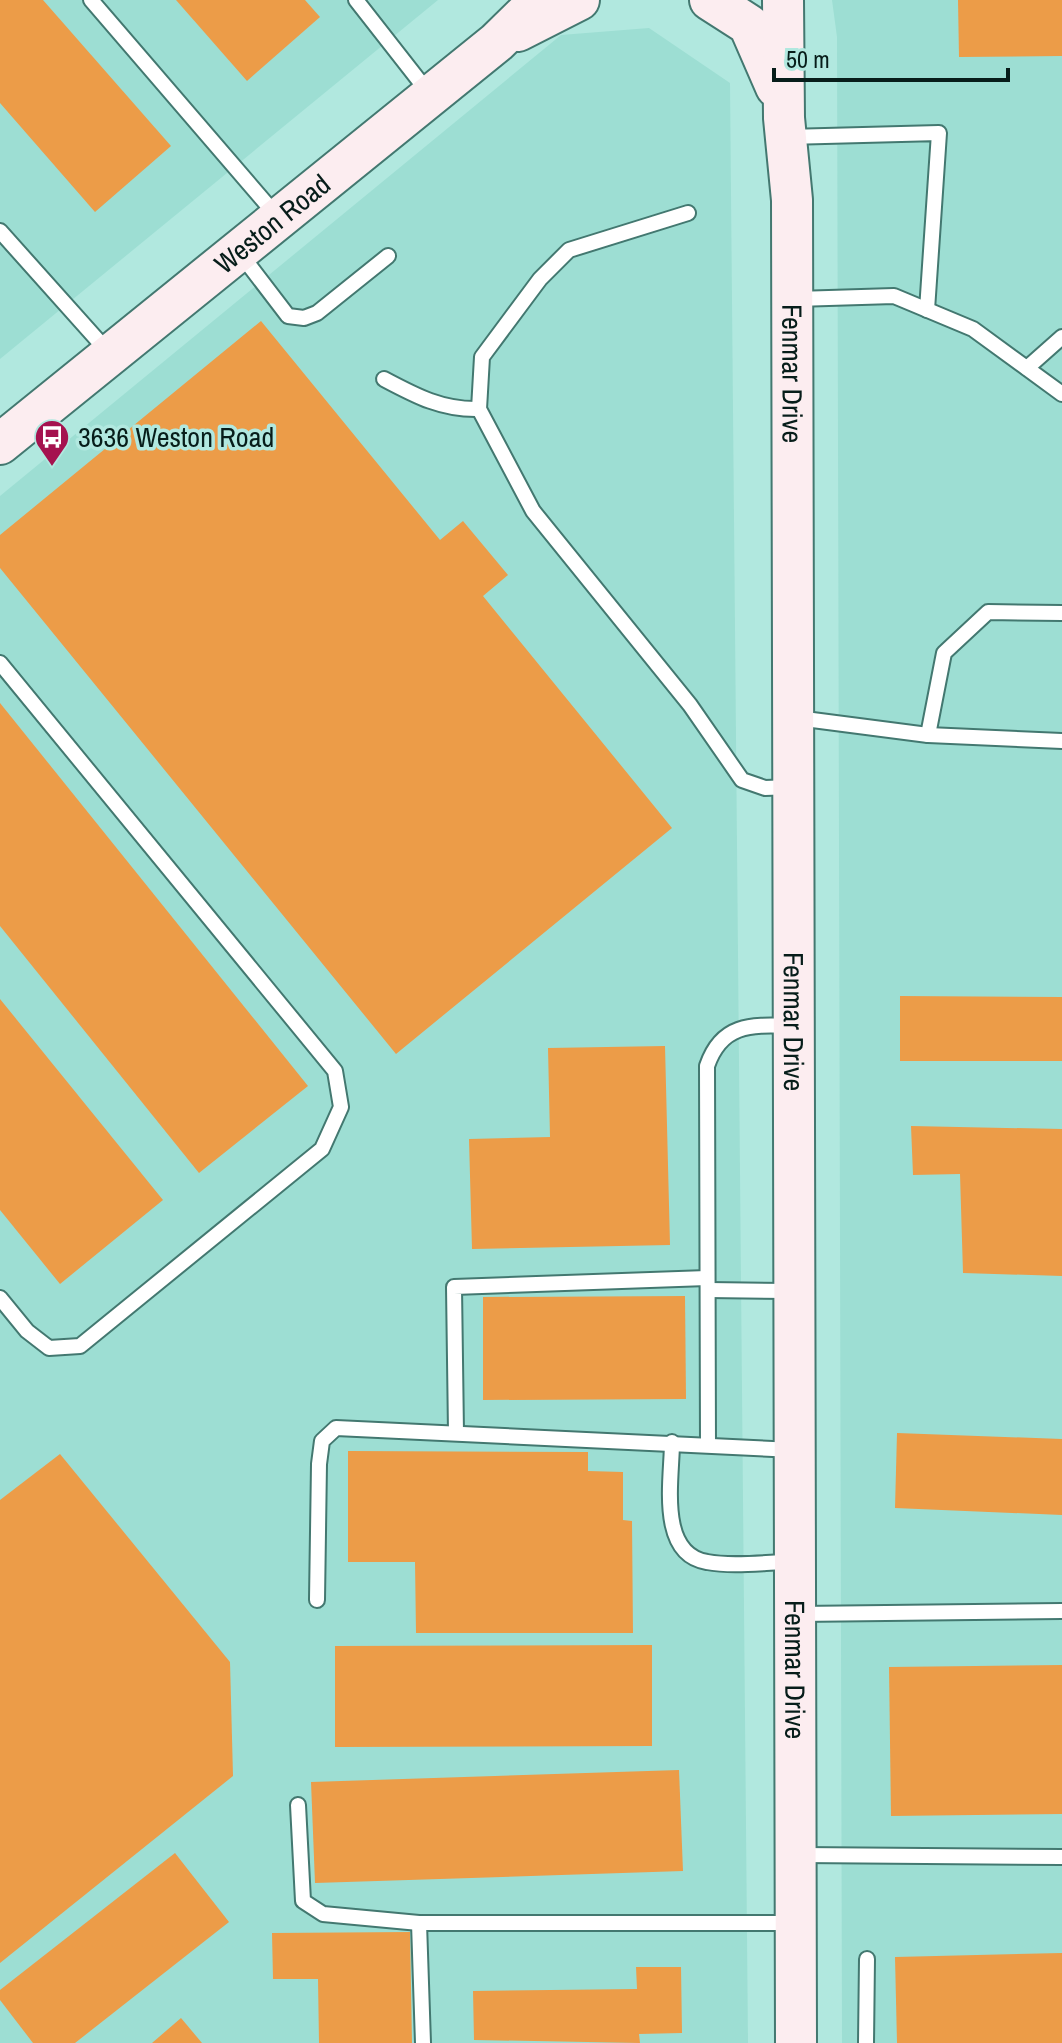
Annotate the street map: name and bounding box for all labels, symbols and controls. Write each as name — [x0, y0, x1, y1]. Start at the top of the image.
scale bar — [774, 32, 1008, 82]
text: 50 m — [786, 43, 830, 75]
street label: Weston Road — [206, 165, 338, 282]
street label: Fenmar Drive — [773, 304, 812, 443]
bus stop icon: 3636 Weston Road — [33, 418, 71, 468]
place label: 3636 Weston Road — [78, 418, 274, 456]
street label: Fenmar Drive — [775, 952, 813, 1091]
street label: Fenmar Drive — [776, 1600, 814, 1739]

